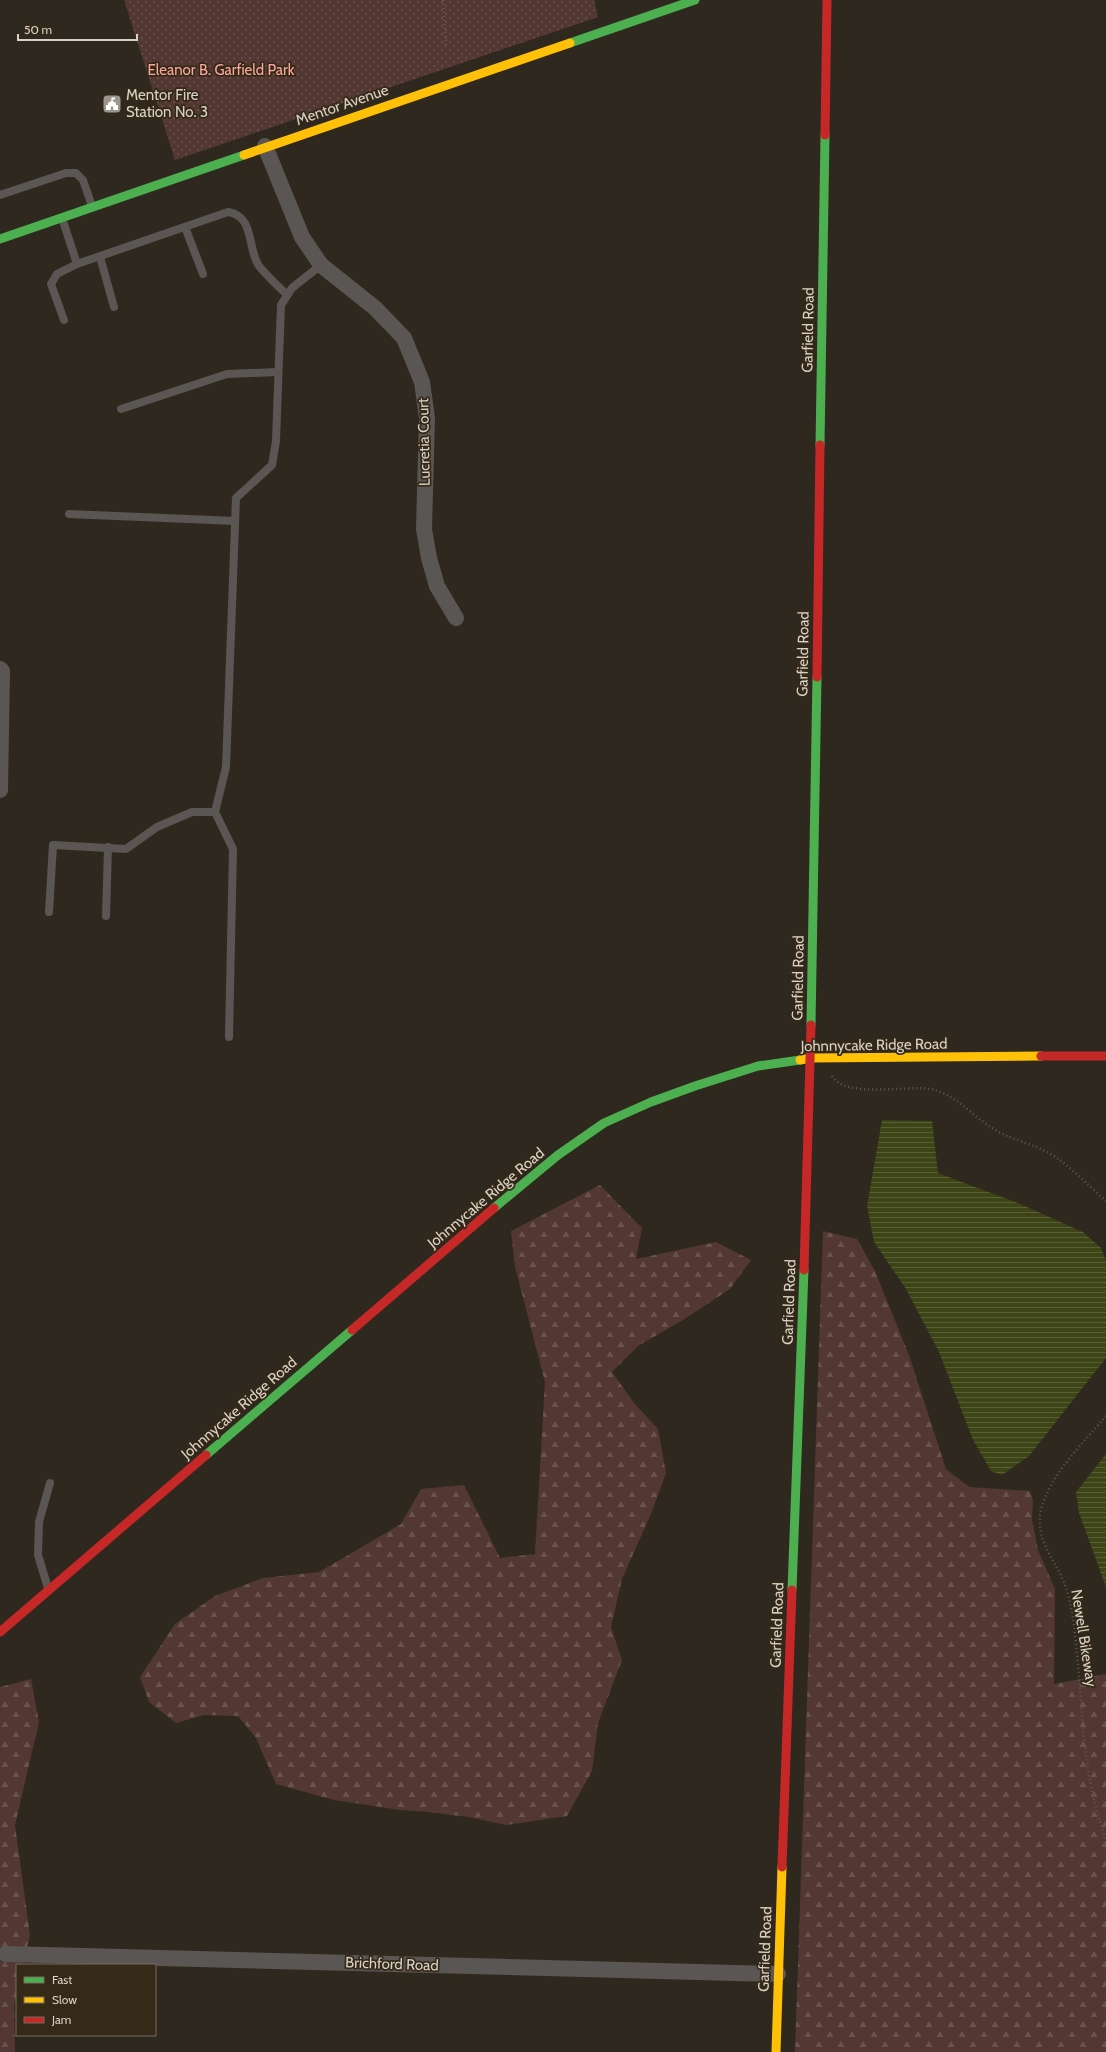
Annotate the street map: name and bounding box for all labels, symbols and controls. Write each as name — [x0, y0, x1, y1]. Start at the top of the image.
scale bar — [18, 16, 137, 42]
text: 50 m — [24, 22, 52, 37]
park label: Eleanor B. Garfield Park — [148, 61, 295, 79]
street label: Mentor Avenue — [293, 81, 391, 129]
place label: Mentor Fire Station No. 3 — [126, 86, 208, 121]
public building icon: Mentor Fire Station No. 3 — [101, 93, 123, 115]
street label: Garfield Road — [798, 287, 818, 373]
street label: Lucretia Court — [414, 398, 434, 486]
street label: Garfield Road — [793, 611, 813, 697]
street label: Garfield Road — [788, 935, 808, 1021]
street label: Johnnycake Ridge Road — [799, 1035, 948, 1055]
street label: Johnnycake Ridge Road — [423, 1144, 548, 1253]
street label: Garfield Road — [779, 1259, 799, 1345]
street label: Johnnycake Ridge Road — [177, 1353, 300, 1464]
street label: Garfield Road — [767, 1582, 787, 1668]
street label: Newell Bikeway — [1067, 1588, 1101, 1688]
street label: Garfield Road — [755, 1906, 775, 1992]
street label: Brichford Road — [345, 1953, 439, 1975]
legend — [16, 1964, 156, 2036]
text: Fast — [52, 1972, 72, 1987]
text: Slow — [52, 1992, 77, 2007]
text: Jam — [51, 2012, 71, 2027]

